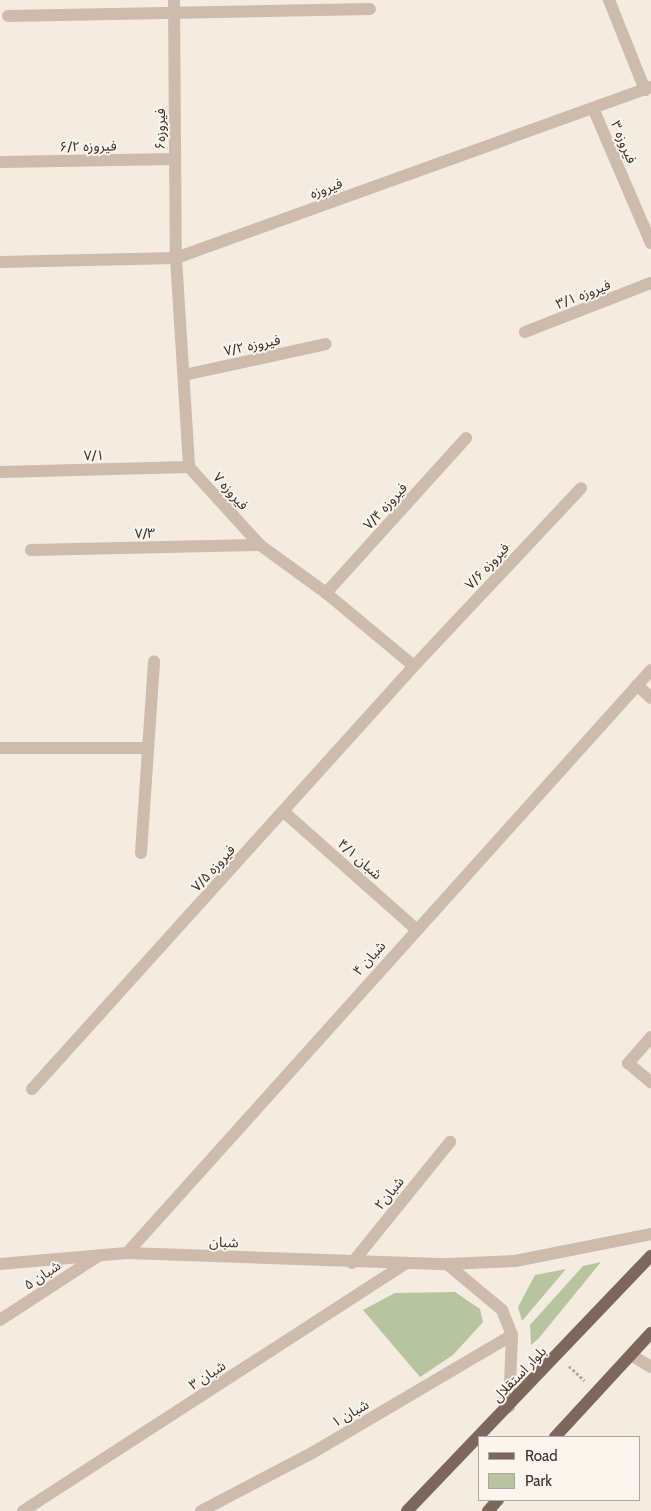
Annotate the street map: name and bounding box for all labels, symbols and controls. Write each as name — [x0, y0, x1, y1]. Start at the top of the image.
street label: فیروزه۶ — [152, 108, 168, 150]
street label: ۳ فیروزه — [608, 118, 640, 166]
street label: ۶/۲ فیروزه — [59, 137, 117, 155]
street label: فیروزه — [307, 174, 345, 202]
street label: ۳/۱ فیروزه — [553, 276, 613, 312]
street label: ۷/۲ فیروزه — [222, 331, 282, 359]
street label: ۷/۱ — [84, 446, 104, 464]
street label: ۷ فیروزه — [210, 469, 252, 513]
street label: ۷/۴ فیروزه — [360, 479, 410, 533]
street label: ۷/۳ — [135, 524, 155, 542]
street label: ۷/۶ فیروزه — [461, 539, 513, 593]
street label: ۴/۱ شبان — [334, 835, 386, 883]
street label: ۷/۵ فیروزه — [188, 841, 238, 895]
street label: ۴ شبان — [349, 937, 389, 979]
street label: شبان۲ — [371, 1173, 407, 1213]
street label: شبان — [209, 1233, 239, 1251]
street label: ۵ شبان — [20, 1257, 64, 1293]
street label: بلوار استقلال — [488, 1343, 550, 1405]
street label: ۳ شبان — [185, 1357, 229, 1393]
street label: ۱ شبان — [328, 1396, 372, 1430]
legend — [478, 1436, 641, 1501]
text: Road — [525, 1447, 558, 1465]
text: Park — [525, 1472, 552, 1490]

